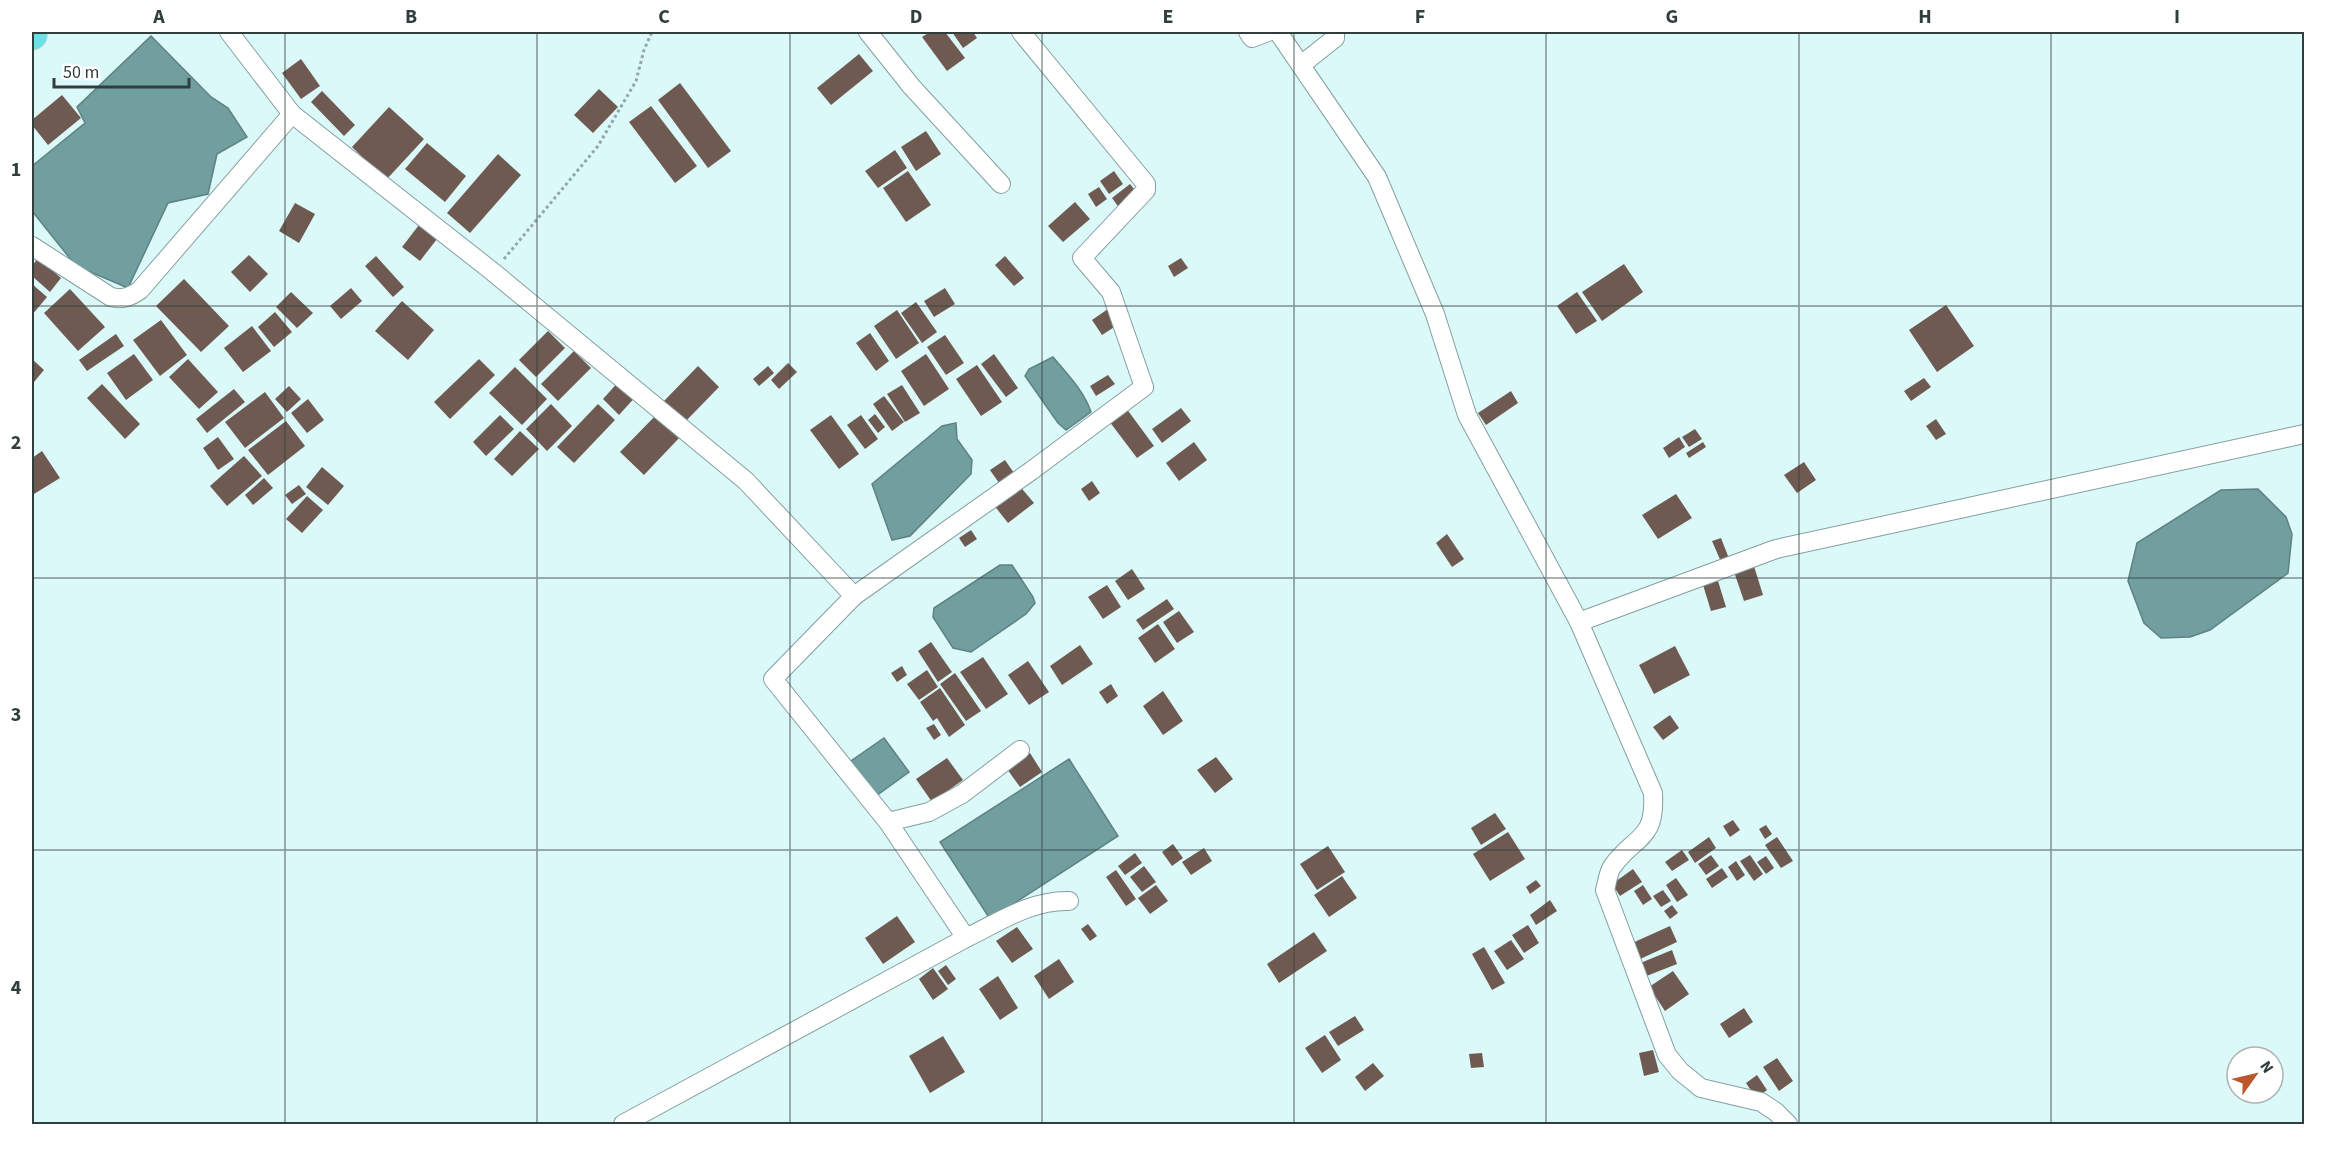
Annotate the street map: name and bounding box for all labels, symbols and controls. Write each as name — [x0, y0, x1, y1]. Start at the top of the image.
text: A — [152, 3, 165, 31]
text: B — [405, 3, 417, 31]
text: C — [658, 3, 670, 31]
text: D — [910, 3, 922, 31]
text: E — [1163, 3, 1173, 31]
text: F — [1415, 3, 1425, 31]
text: G — [1666, 3, 1678, 31]
text: H — [1918, 3, 1932, 31]
text: I — [2174, 3, 2180, 31]
scale bar — [54, 51, 189, 89]
text: 50 m — [63, 60, 99, 85]
text: 1 — [11, 156, 21, 184]
text: 2 — [11, 429, 21, 457]
text: 3 — [11, 701, 21, 729]
text: 4 — [11, 974, 22, 1002]
north arrow — [2225, 1045, 2285, 1105]
text: N — [2255, 1057, 2279, 1078]

